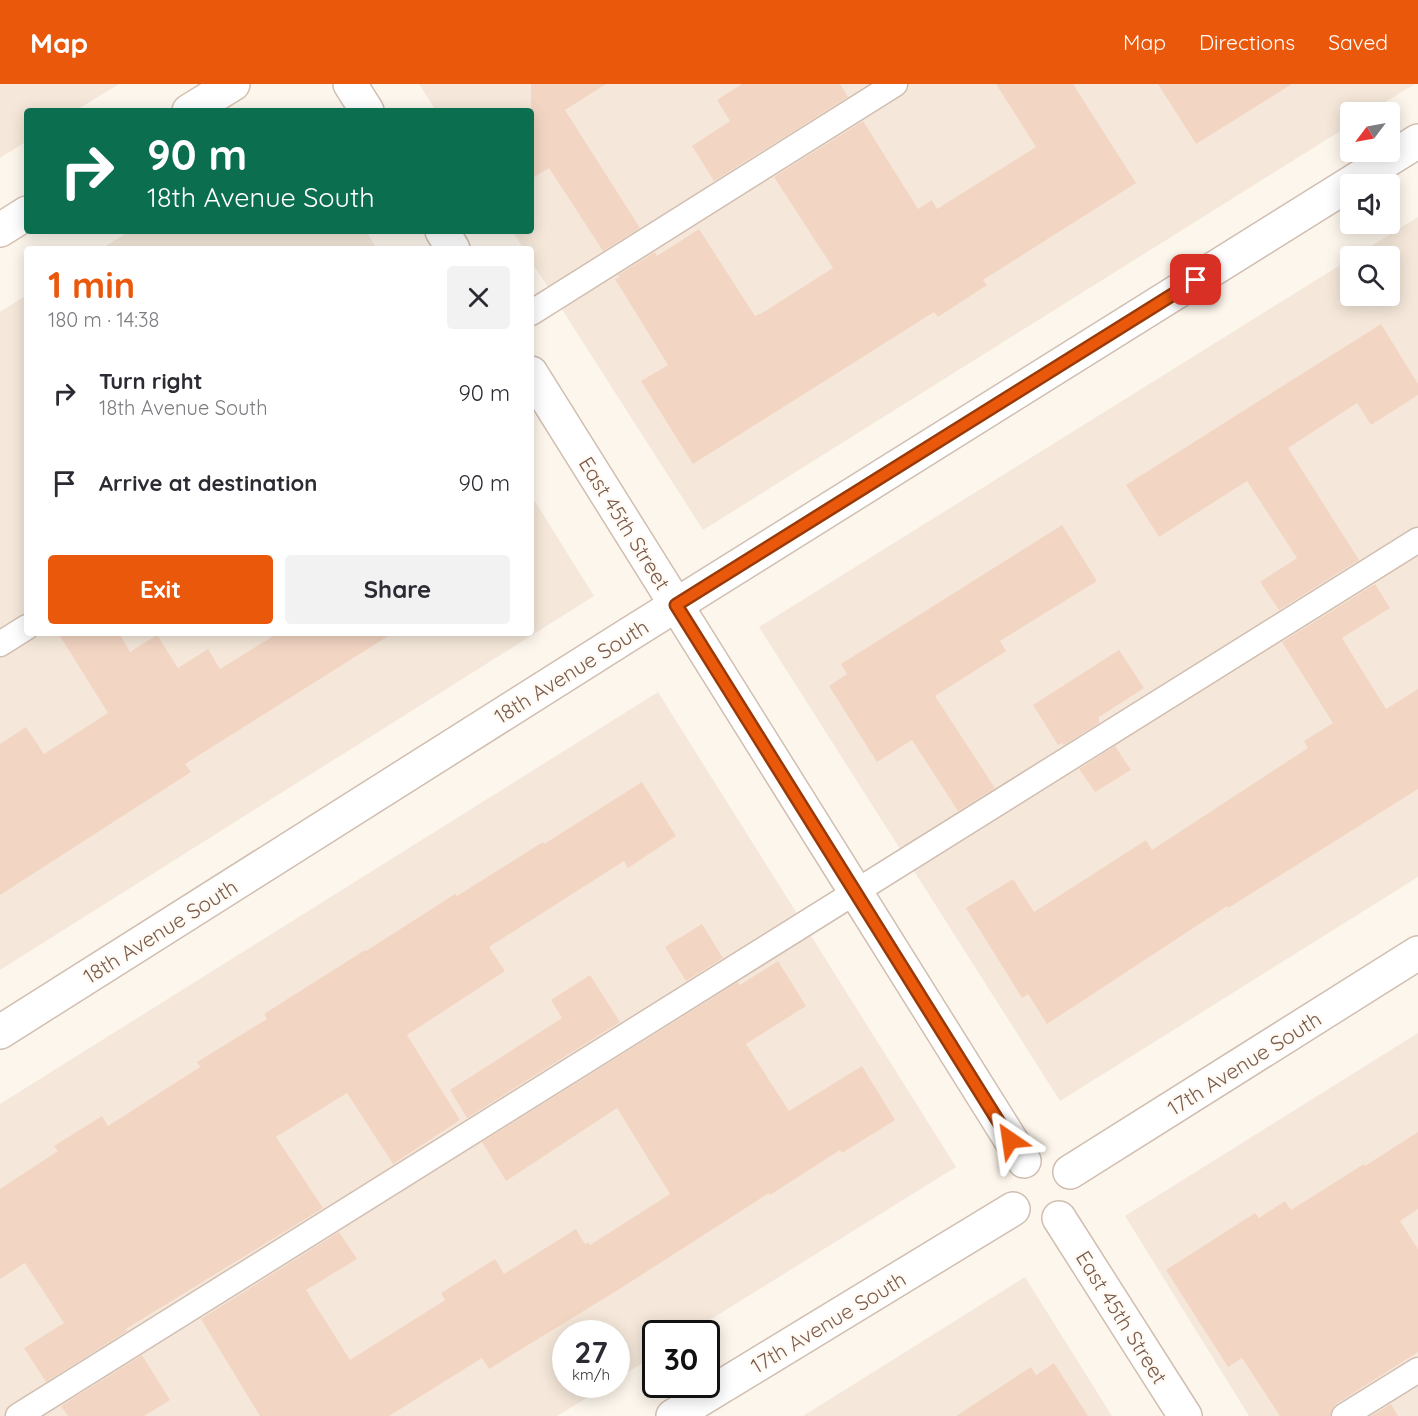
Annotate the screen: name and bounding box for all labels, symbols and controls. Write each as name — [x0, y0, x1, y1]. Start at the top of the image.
text: Map — [30, 25, 88, 60]
text: Map — [1123, 29, 1166, 55]
text: Directions — [1199, 29, 1295, 55]
text: Saved — [1328, 29, 1388, 55]
north arrow — [1340, 102, 1400, 162]
map controls — [1340, 102, 1400, 306]
text: 90 m — [147, 128, 247, 181]
icon: right — [48, 132, 126, 210]
button: sound — [1340, 174, 1400, 234]
text: 18th Avenue South — [147, 180, 374, 214]
button: search — [1340, 246, 1400, 306]
pin — [1170, 254, 1221, 305]
text: 1 min — [48, 262, 135, 307]
icon: arrive — [1179, 263, 1212, 296]
button: close — [447, 266, 510, 329]
text: 180 m · 14:38 — [48, 307, 159, 332]
text: Turn right — [99, 367, 203, 395]
icon: right — [48, 377, 81, 410]
text: 90 m — [459, 379, 510, 407]
text: 18th Avenue South — [99, 395, 268, 420]
street label: East 45th Street — [574, 452, 676, 594]
icon: arrive — [48, 467, 81, 500]
text: Arrive at destination — [99, 469, 317, 497]
text: 90 m — [459, 469, 510, 497]
button: Exit — [48, 555, 273, 624]
button: Share — [285, 555, 510, 624]
street label: 18th Avenue South — [489, 613, 653, 729]
street label: 18th Avenue South — [78, 873, 242, 989]
street label: 17th Avenue South — [1162, 1005, 1326, 1121]
position arrow — [978, 1108, 1042, 1172]
street label: East 45th Street — [1071, 1246, 1173, 1388]
street label: 17th Avenue South — [746, 1265, 910, 1379]
speed limit sign: 30 — [642, 1320, 720, 1398]
text: 27 — [574, 1333, 608, 1371]
text: km/h — [572, 1365, 610, 1384]

